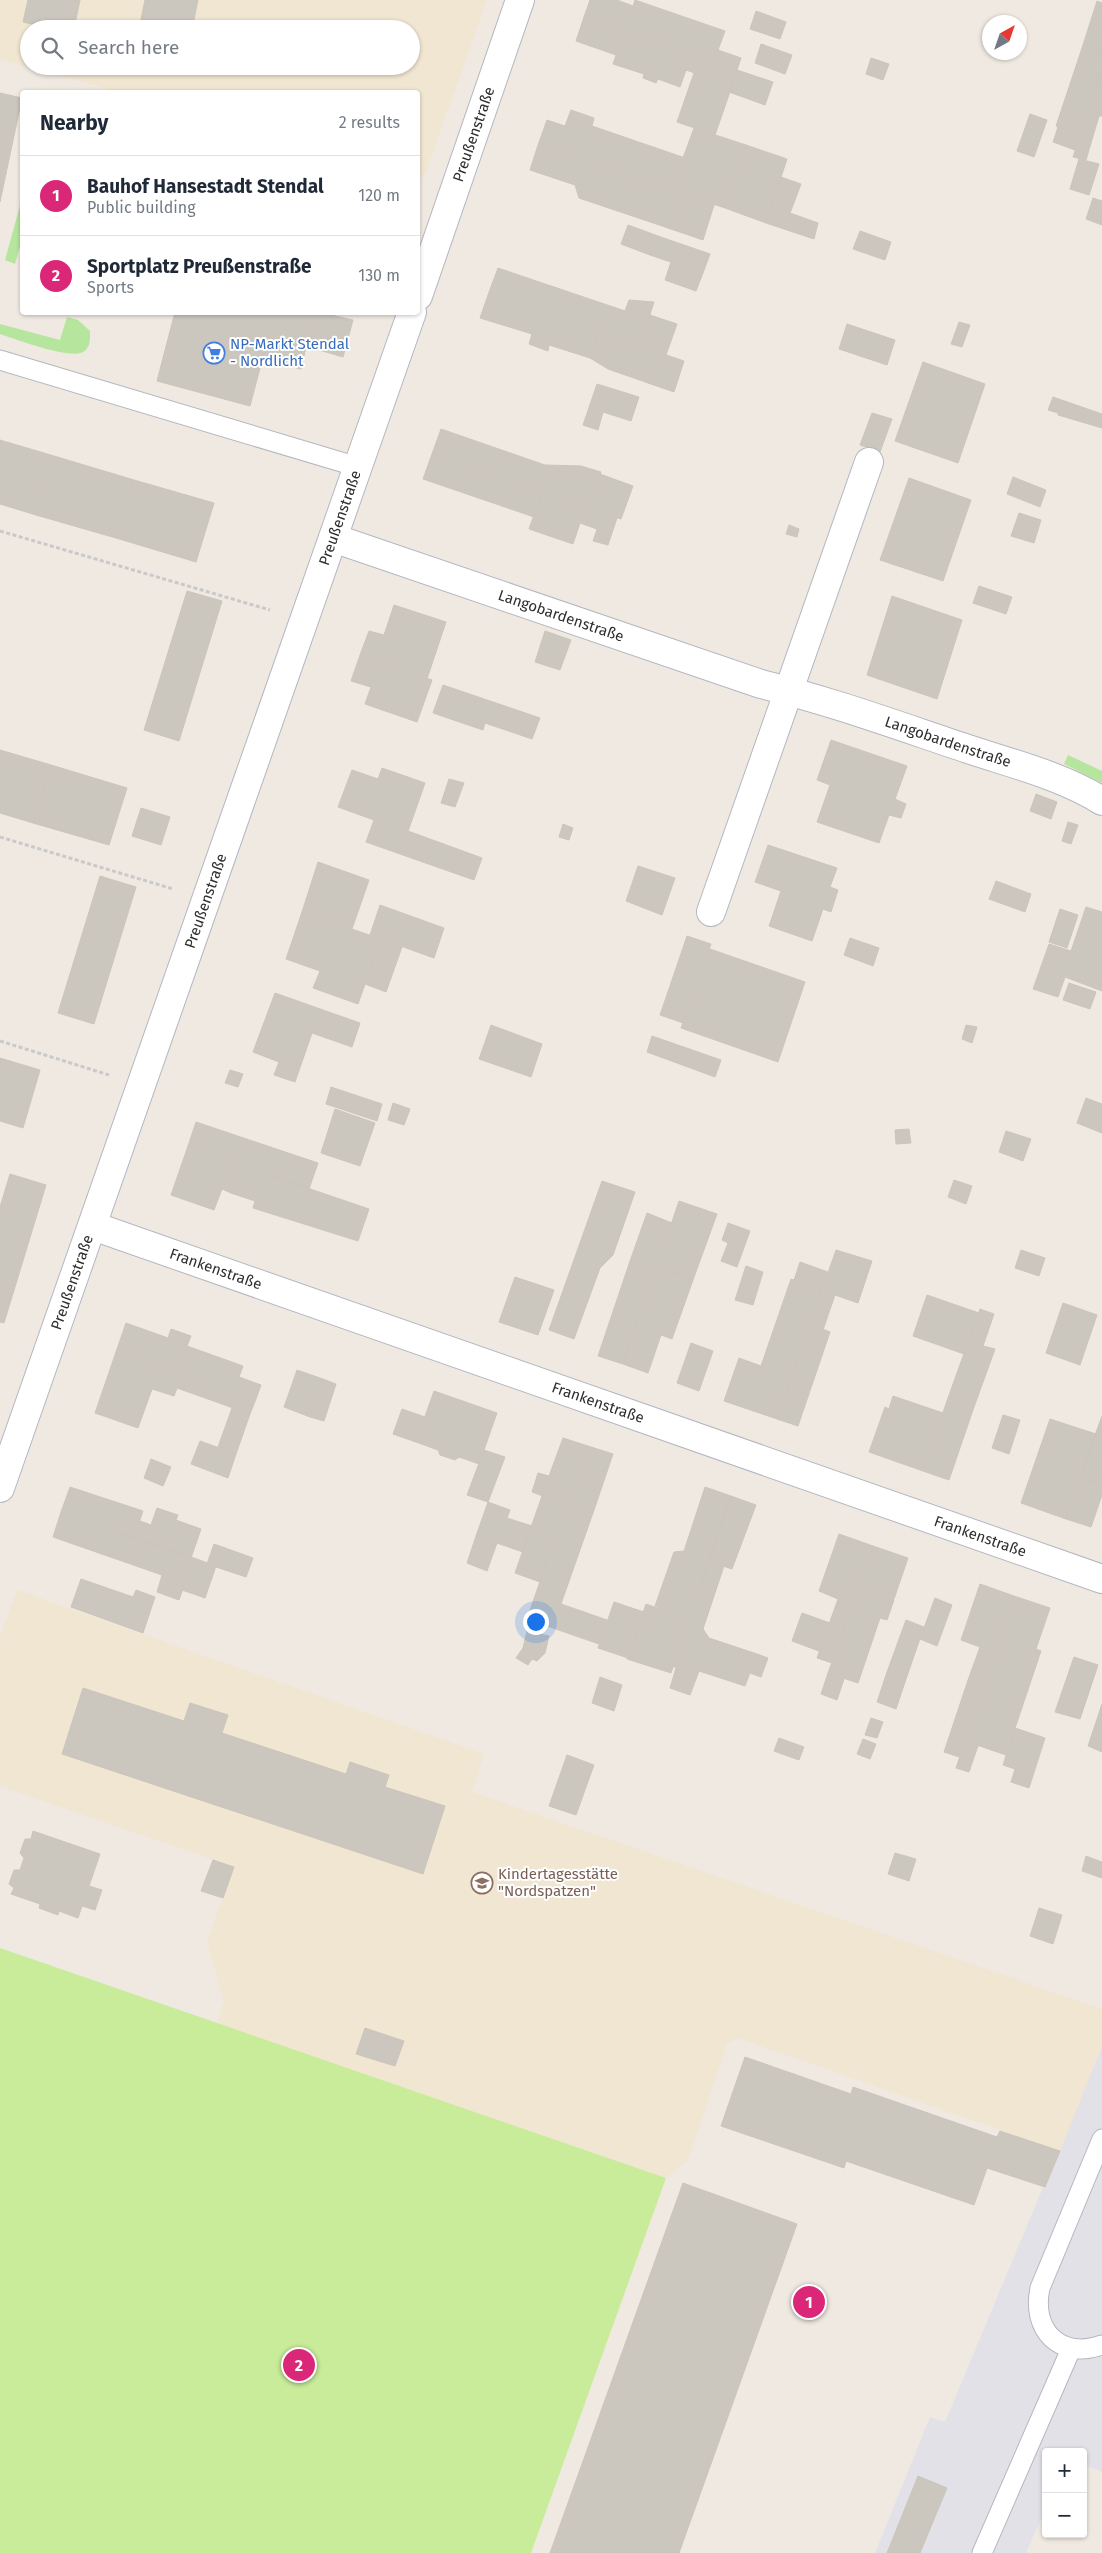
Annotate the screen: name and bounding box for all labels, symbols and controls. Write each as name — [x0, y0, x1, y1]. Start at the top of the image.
north arrow — [982, 15, 1027, 60]
search box — [20, 20, 420, 75]
icon: search — [38, 34, 66, 62]
text: Search here — [78, 36, 179, 59]
street label: Preußenstraße — [449, 84, 498, 184]
text: Nearby — [40, 110, 108, 136]
text: 2 results — [339, 113, 400, 132]
text: Bauhof Hansestadt Stendal — [87, 175, 324, 198]
text: 1 — [52, 186, 60, 205]
text: 120 m — [358, 186, 400, 205]
text: Public building — [87, 198, 195, 217]
text: Sportplatz Preußenstraße — [87, 255, 311, 278]
text: 2 — [52, 266, 60, 285]
text: 130 m — [358, 266, 400, 285]
text: Sports — [87, 278, 134, 297]
place label: NP-Markt Stendal - Nordlicht — [230, 335, 350, 370]
supermarket icon: NP-Markt Stendal - Nordlicht — [202, 341, 226, 365]
street label: Preußenstraße — [315, 468, 365, 568]
street label: Langobardenstraße — [496, 586, 626, 646]
street label: Langobardenstraße — [883, 713, 1013, 771]
street label: Preußenstraße — [181, 851, 231, 951]
street label: Preußenstraße — [47, 1232, 97, 1332]
street label: Frankenstraße — [167, 1244, 264, 1293]
street label: Frankenstraße — [549, 1378, 647, 1427]
street label: Frankenstraße — [932, 1512, 1029, 1561]
your location — [523, 1609, 549, 1635]
place label: Kindertagesstätte "Nordspatzen" — [498, 1865, 618, 1900]
school or university icon: Kindertagesstätte "Nordspatzen" — [470, 1871, 494, 1895]
pin: 1 — [793, 2283, 825, 2321]
pin: 2 — [283, 2346, 315, 2384]
map controls — [1042, 2448, 1087, 2538]
button: + — [1042, 2448, 1087, 2493]
button: − — [1042, 2493, 1087, 2538]

